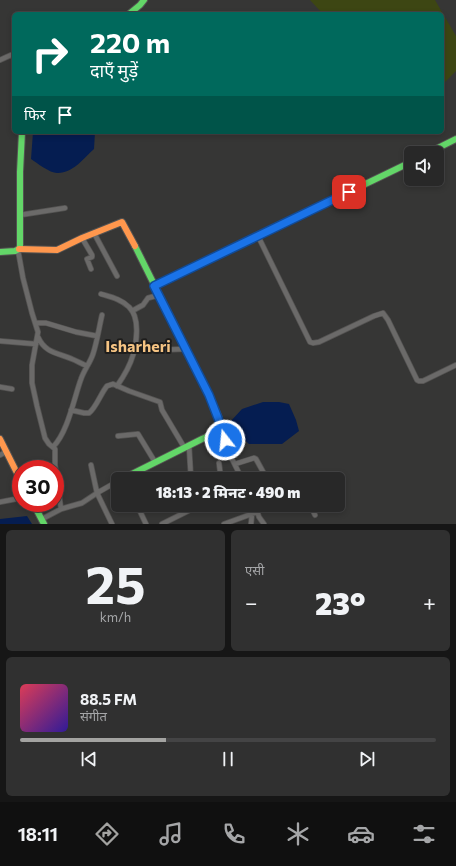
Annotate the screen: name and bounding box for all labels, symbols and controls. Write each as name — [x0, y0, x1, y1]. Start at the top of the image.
text: 220 m — [90, 25, 170, 59]
icon: right — [24, 28, 76, 80]
text: दाएँ मुड़ें — [90, 59, 138, 81]
icon: arrive — [54, 104, 76, 126]
text: फिर — [24, 105, 46, 123]
map controls — [404, 146, 444, 186]
button: sound — [404, 146, 444, 186]
pin — [332, 175, 366, 209]
icon: arrive — [338, 181, 360, 203]
district label: Isharheri — [105, 336, 171, 355]
position arrow — [204, 419, 246, 461]
speed limit sign: 30 — [12, 460, 64, 512]
text: 18:13 · 2 मिनट · 490 m — [156, 483, 300, 501]
text: 25 — [86, 551, 145, 615]
text: एसी — [245, 562, 264, 578]
text: 23° — [315, 584, 366, 621]
text: − — [245, 589, 258, 616]
text: + — [423, 589, 436, 616]
text: km/h — [100, 609, 131, 625]
text: 88.5 FM — [80, 690, 137, 708]
text: संगीत — [80, 708, 107, 724]
icon: previous — [78, 748, 100, 770]
icon: pause — [217, 748, 239, 770]
icon: next — [356, 748, 378, 770]
icon: directions — [93, 820, 121, 848]
icon: music — [157, 820, 185, 848]
icon: phone — [220, 820, 248, 848]
icon: climate — [284, 820, 312, 848]
icon: car — [347, 820, 375, 848]
icon: filters — [410, 820, 438, 848]
text: 18:11 — [18, 823, 58, 845]

